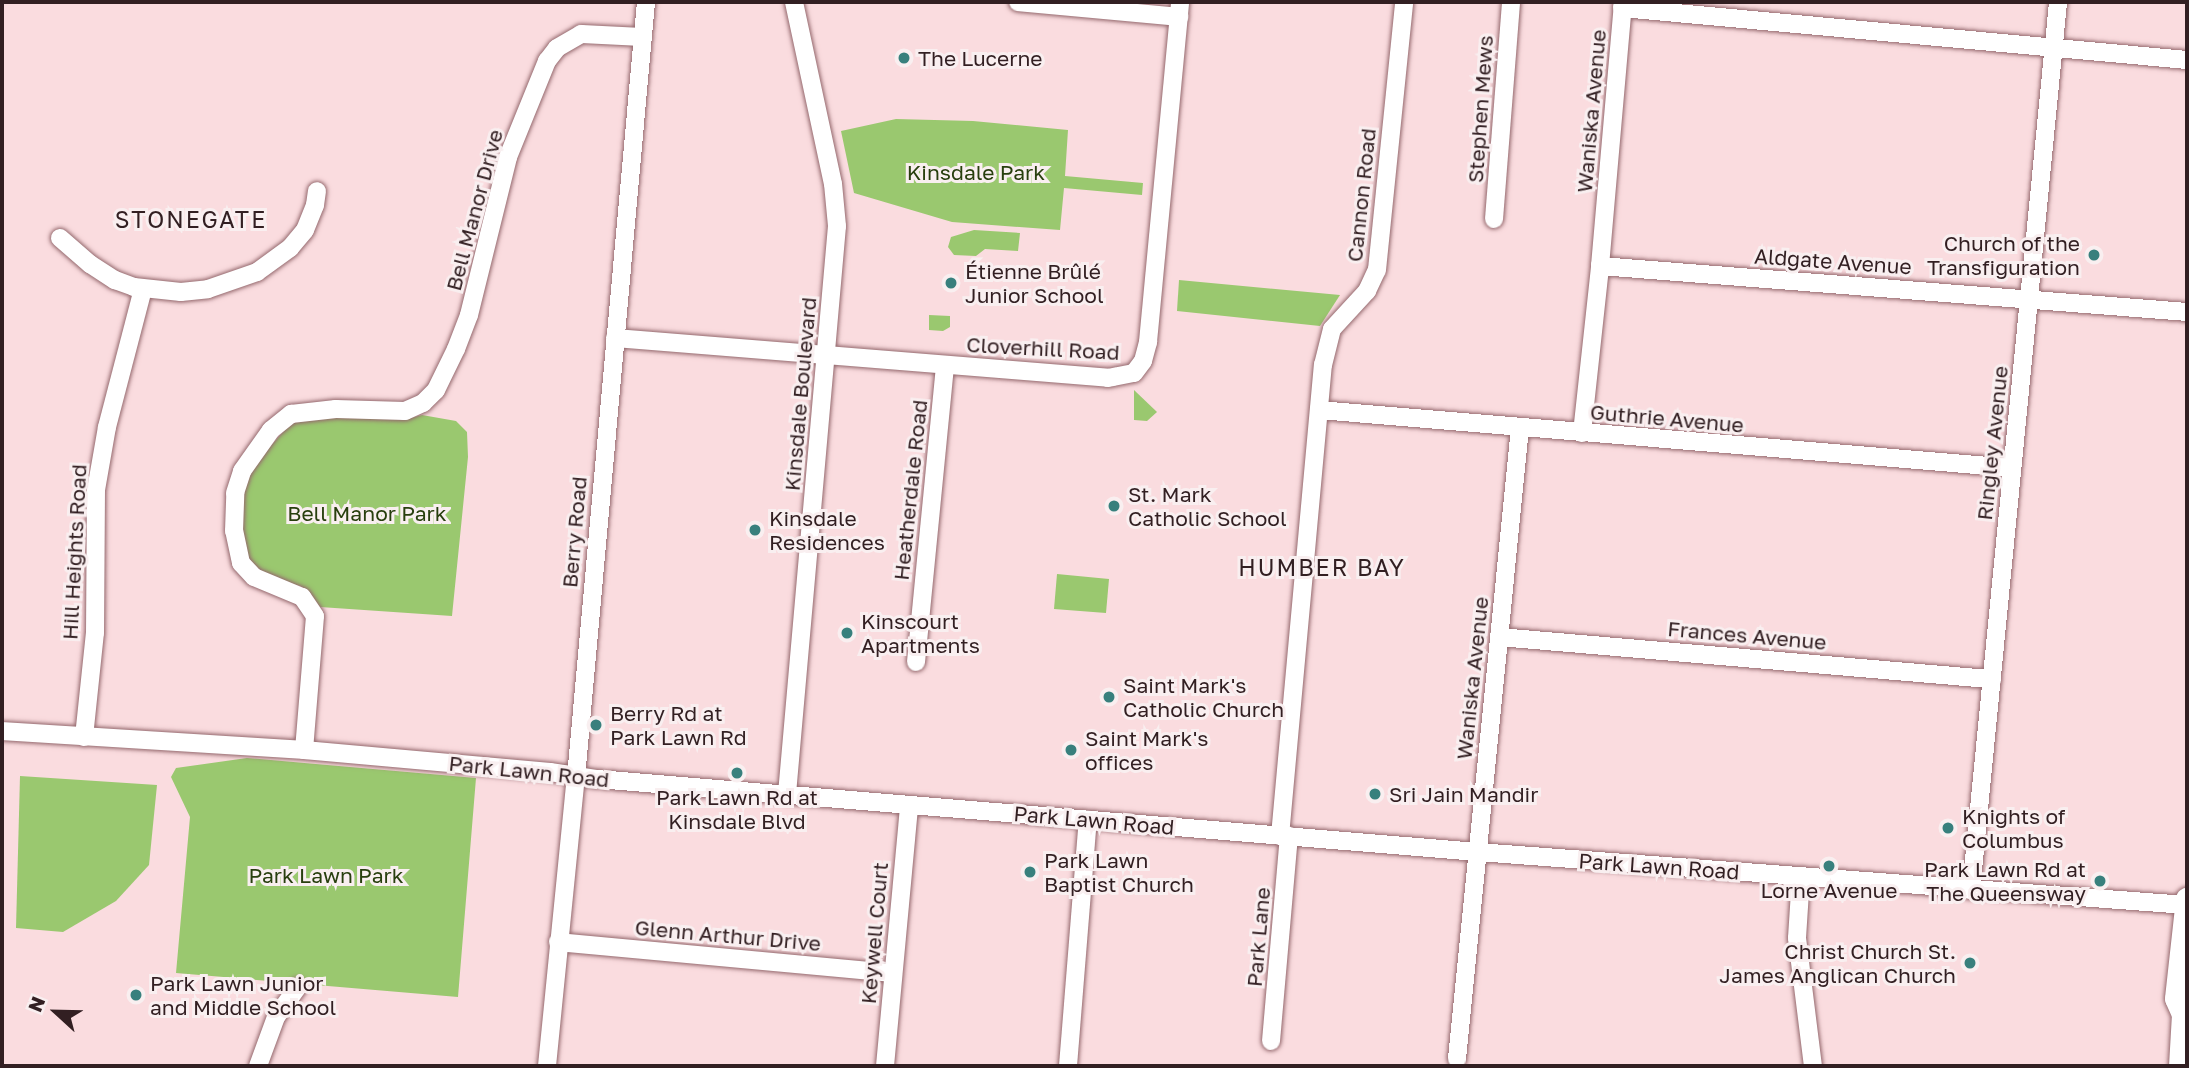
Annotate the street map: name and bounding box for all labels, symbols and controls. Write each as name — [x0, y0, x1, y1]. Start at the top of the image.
street label: Waniska Avenue — [1571, 28, 1611, 194]
street label: Stephen Mews — [1462, 34, 1498, 184]
place label: The Lucerne — [918, 45, 1043, 71]
marker: The Lucerne — [896, 50, 912, 66]
street label: Bell Manor Drive — [440, 127, 508, 293]
street label: Cannon Road — [1341, 127, 1381, 263]
park label: Kinsdale Park — [907, 159, 1045, 185]
district label: STONEGATE — [116, 205, 266, 233]
place label: Church of the Transfiguration — [1927, 230, 2080, 280]
street label: Aldgate Avenue — [1754, 243, 1912, 279]
marker: Church of the Transfiguration — [2086, 247, 2102, 263]
place label: Étienne Brûlé Junior School — [965, 258, 1104, 308]
marker: Étienne Brûlé Junior School — [943, 275, 959, 291]
street label: Kinsdale Boulevard — [779, 296, 821, 492]
street label: Cloverhill Road — [966, 331, 1120, 365]
street label: Ringley Avenue — [1971, 365, 2013, 521]
street label: Heatherdale Road — [888, 398, 932, 582]
street label: Guthrie Avenue — [1589, 399, 1745, 437]
street label: Hill Heights Road — [57, 464, 91, 640]
street label: Berry Road — [557, 475, 591, 589]
place label: St. Mark Catholic School — [1128, 481, 1287, 531]
marker: St. Mark Catholic School — [1106, 498, 1122, 514]
park label: Bell Manor Park — [287, 500, 447, 526]
place label: Kinsdale Residences — [769, 505, 885, 555]
marker: Kinsdale Residences — [747, 522, 763, 538]
district label: HUMBER BAY — [1239, 553, 1405, 581]
street label: Waniska Avenue — [1451, 595, 1493, 761]
place label: Kinscourt Apartments — [861, 608, 980, 658]
street label: Frances Avenue — [1667, 616, 1827, 654]
marker: Kinscourt Apartments — [839, 625, 855, 641]
place label: Saint Mark's Catholic Church — [1123, 672, 1284, 722]
marker: Saint Mark's Catholic Church — [1101, 689, 1117, 705]
place label: Berry Rd at Park Lawn Rd — [610, 700, 747, 750]
marker: Berry Rd at Park Lawn Rd — [588, 717, 604, 733]
place label: Saint Mark's offices — [1085, 725, 1208, 775]
marker: Saint Mark's offices — [1063, 742, 1079, 758]
street label: Park Lawn Road — [448, 750, 610, 792]
marker: Park Lawn Rd at Kinsdale Blvd — [729, 765, 745, 781]
place label: Sri Jain Mandir — [1389, 781, 1538, 807]
place label: Park Lawn Rd at Kinsdale Blvd — [656, 784, 818, 834]
marker: Sri Jain Mandir — [1367, 786, 1383, 802]
street label: Park Lawn Road — [1013, 800, 1175, 840]
place label: Knights of Columbus — [1962, 803, 2065, 853]
marker: Knights of Columbus — [1940, 820, 1956, 836]
place label: Park Lawn Baptist Church — [1044, 847, 1194, 897]
street label: Park Lawn Road — [1578, 848, 1740, 884]
place label: Park Lawn Rd at The Queensway — [1924, 856, 2086, 906]
marker: Lorne Avenue — [1821, 858, 1837, 874]
street label: Keywell Court — [855, 861, 893, 1005]
park label: Park Lawn Park — [248, 862, 404, 888]
marker: Park Lawn Baptist Church — [1022, 864, 1038, 880]
marker: Park Lawn Rd at The Queensway — [2092, 873, 2108, 889]
place label: Lorne Avenue — [1760, 877, 1898, 903]
street label: Park Lane — [1241, 886, 1275, 988]
street label: Glenn Arthur Drive — [634, 914, 822, 956]
place label: Christ Church St. James Anglican Church — [1719, 938, 1956, 988]
marker: Christ Church St. James Anglican Church — [1962, 955, 1978, 971]
place label: Park Lawn Junior and Middle School — [150, 970, 336, 1020]
north arrow — [21, 977, 91, 1047]
marker: Park Lawn Junior and Middle School — [128, 987, 144, 1003]
text: N — [23, 993, 49, 1015]

